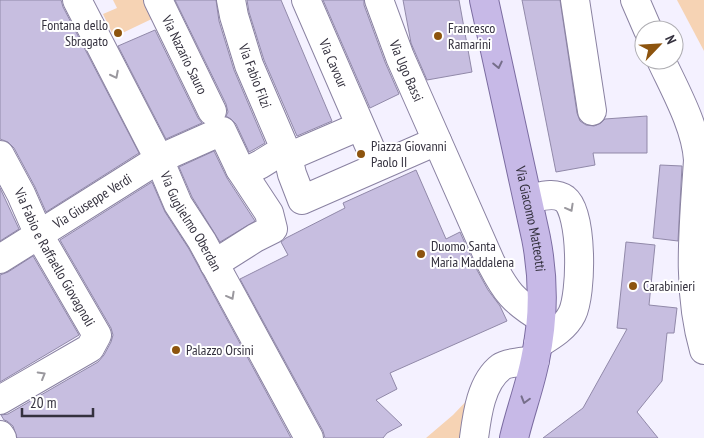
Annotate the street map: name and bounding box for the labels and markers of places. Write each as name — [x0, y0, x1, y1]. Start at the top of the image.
place label: Fontana dello Sbragato — [41, 16, 108, 50]
place label: Francesco Ramarini — [448, 19, 495, 53]
marker: Fontana dello Sbragato — [112, 27, 124, 39]
marker: Francesco Ramarini — [432, 30, 444, 42]
place label: Piazza Giovanni Paolo II — [371, 137, 447, 171]
marker: Piazza Giovanni Paolo II — [355, 148, 367, 160]
place label: Duomo Santa Maria Maddalena — [431, 237, 514, 271]
marker: Duomo Santa Maria Maddalena — [415, 248, 427, 260]
place label: Carabinieri — [643, 277, 695, 295]
marker: Carabinieri — [627, 280, 639, 292]
place label: Palazzo Orsini — [186, 341, 254, 359]
marker: Palazzo Orsini — [170, 344, 182, 356]

